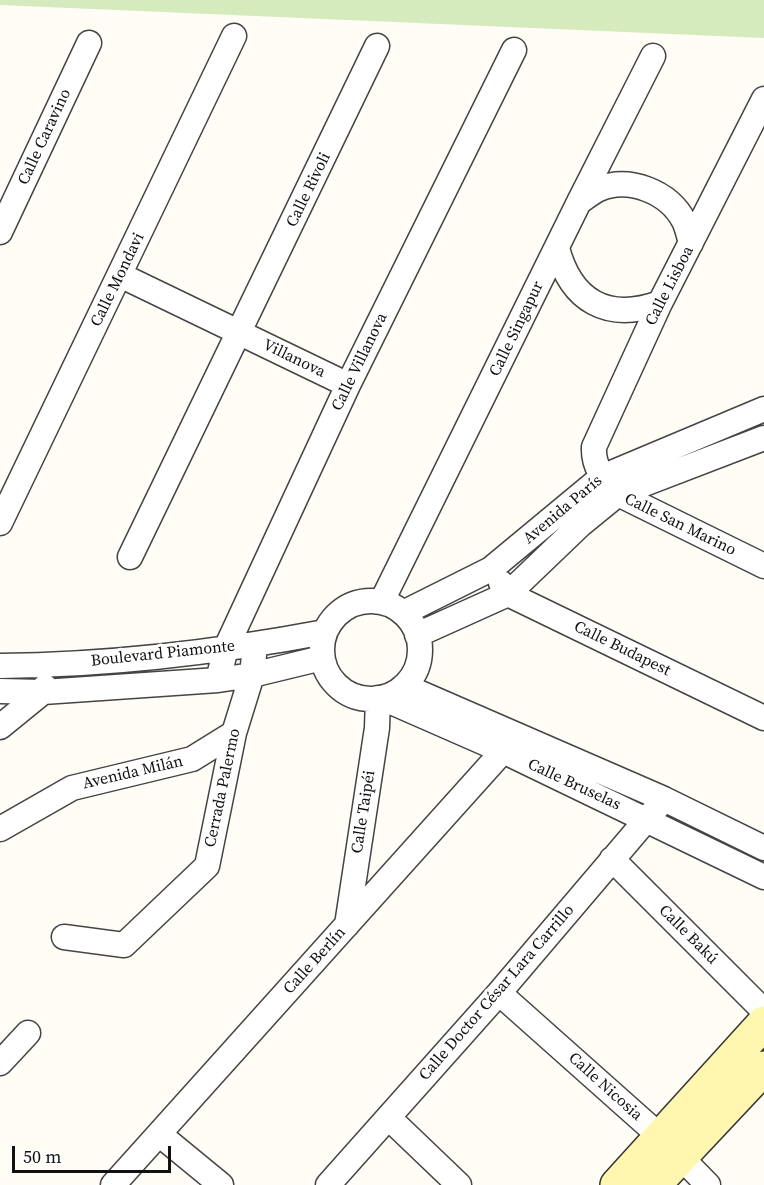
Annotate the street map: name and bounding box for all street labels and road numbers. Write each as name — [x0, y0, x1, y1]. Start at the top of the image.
street label: Calle Caravino — [14, 86, 76, 188]
street label: Calle Rivoli — [283, 150, 335, 230]
street label: Calle Mondavi — [87, 230, 149, 330]
street label: Calle Lisboa — [642, 243, 698, 329]
street label: Calle Singapur — [486, 278, 548, 380]
street label: Calle Villanova — [328, 310, 392, 414]
street label: Villanova — [260, 336, 328, 382]
street label: Avenida París — [520, 472, 606, 548]
street label: Calle San Marino — [621, 490, 739, 560]
street label: Calle Budapest — [571, 617, 673, 681]
street label: Boulevard Piamonte — [90, 637, 236, 671]
street label: Cerrada Palermo — [201, 727, 245, 849]
street label: Avenida Milán — [81, 752, 185, 794]
street label: Calle Bruselas — [524, 755, 624, 815]
street label: Calle Taipéi — [348, 769, 380, 855]
street label: Calle Doctor César Lara Carrillo — [415, 901, 579, 1085]
street label: Calle Bakú — [654, 901, 722, 969]
street label: Calle Berlín — [280, 923, 350, 999]
street label: Calle Nicosia — [564, 1049, 646, 1125]

